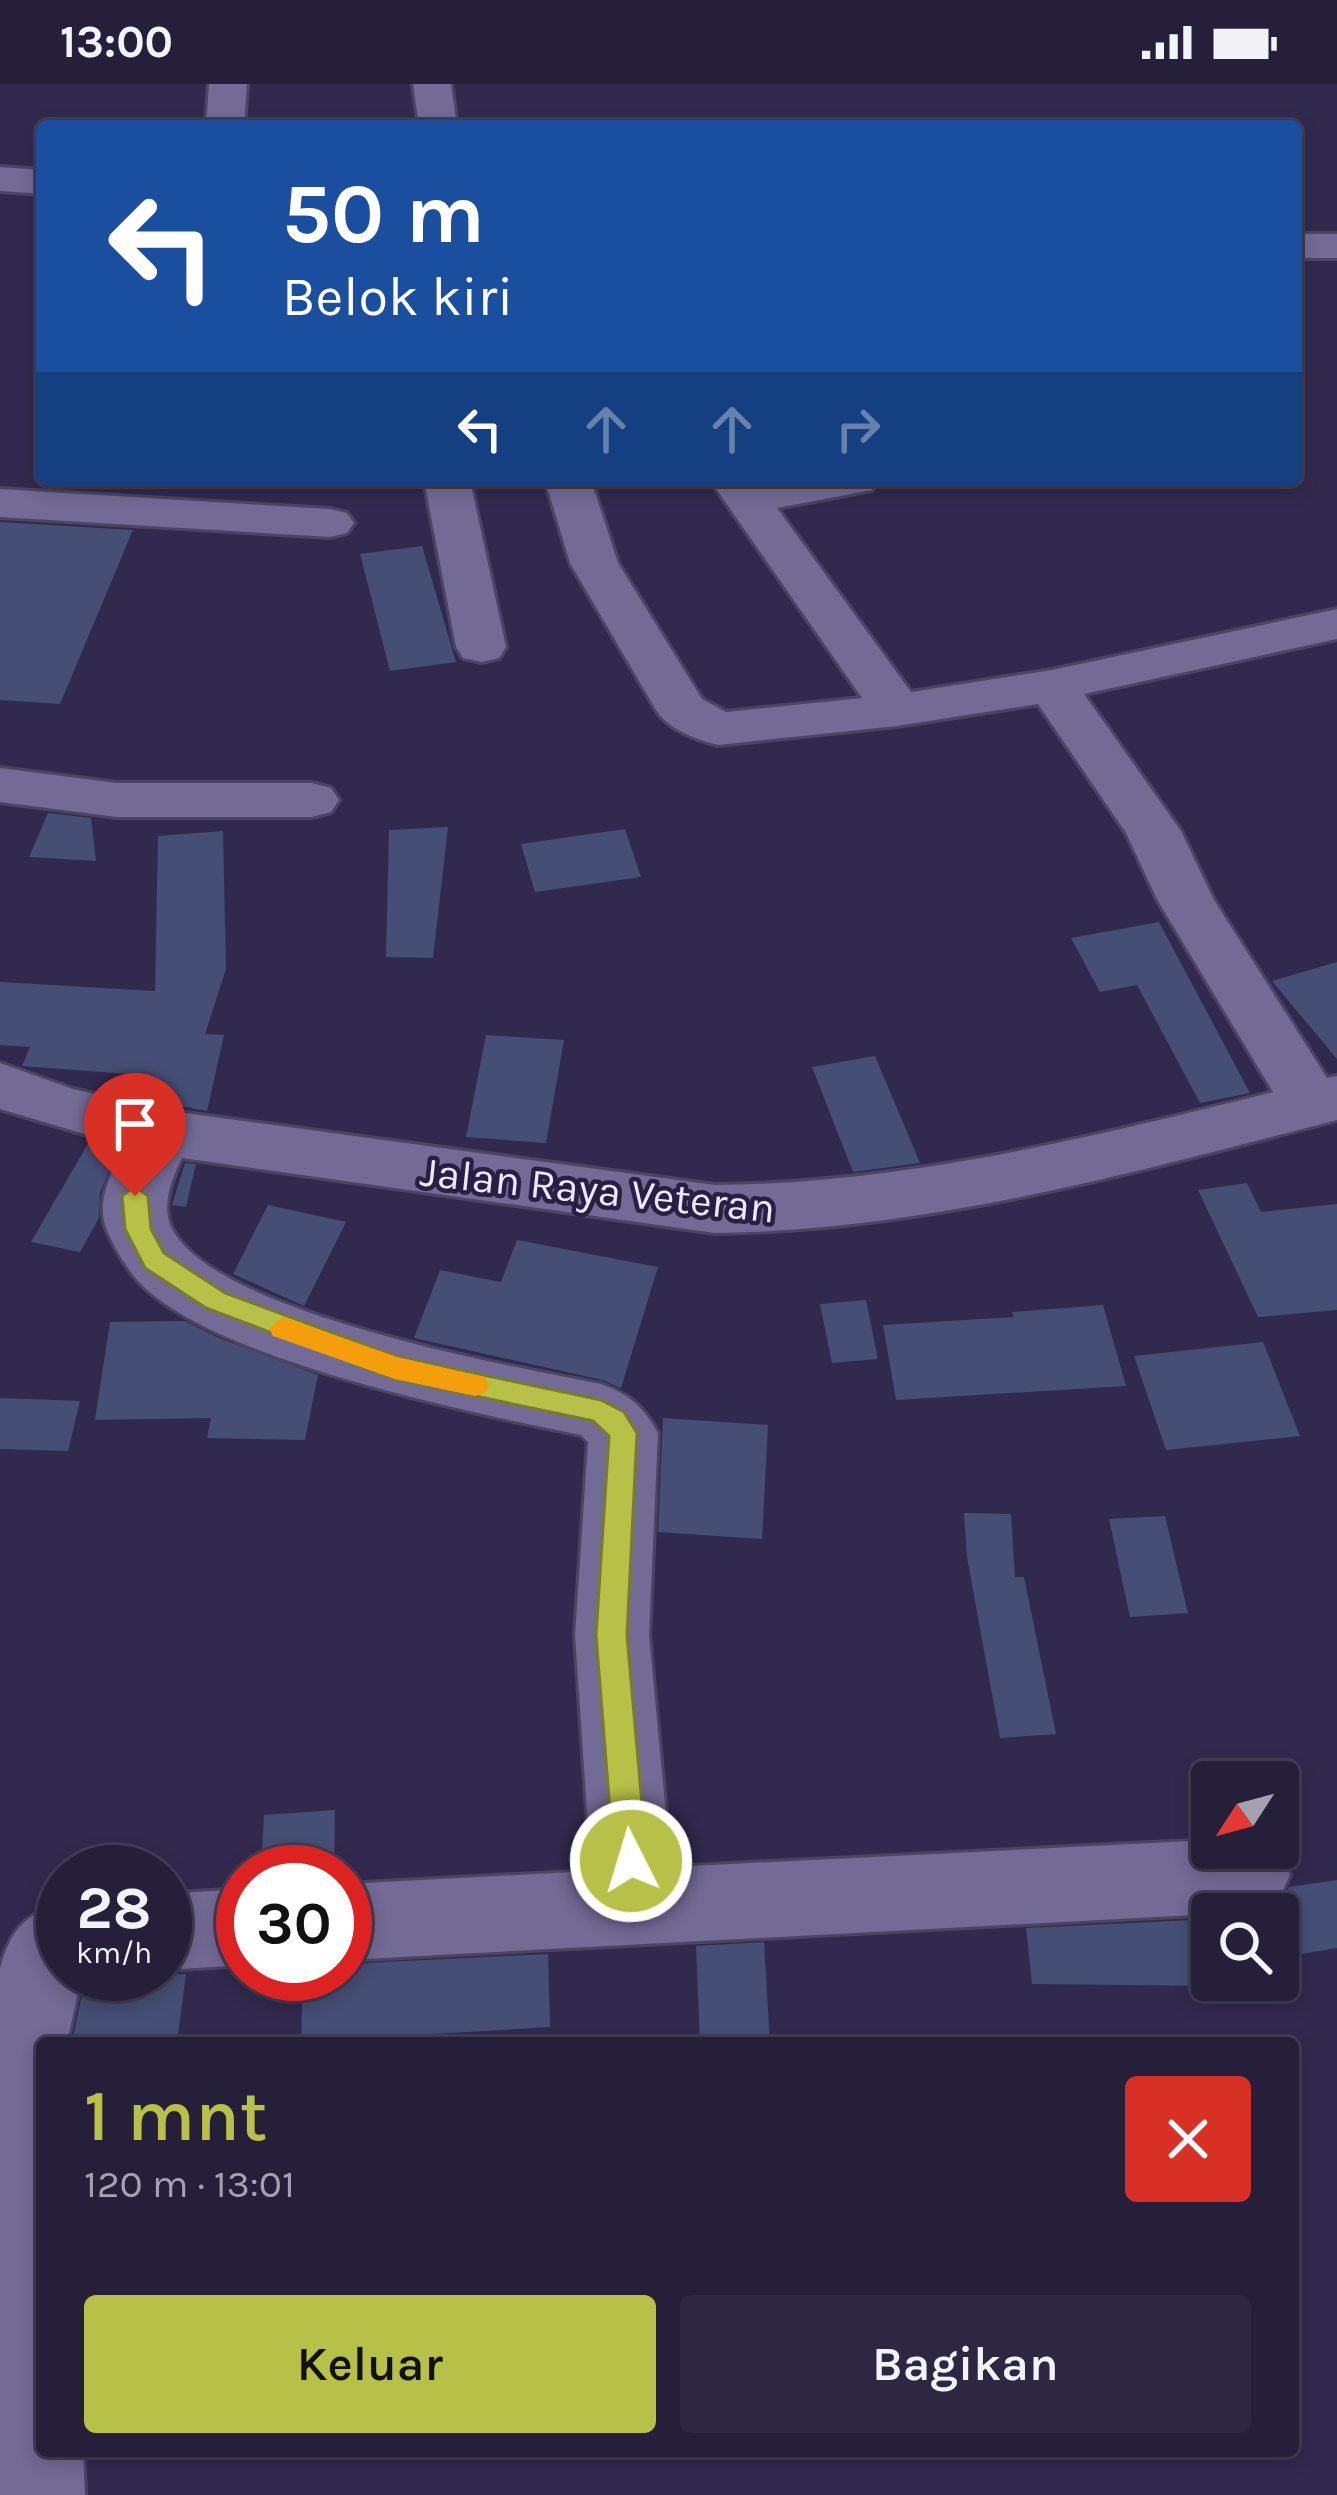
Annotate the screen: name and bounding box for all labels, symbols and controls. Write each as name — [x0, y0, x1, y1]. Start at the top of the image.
text: 13:00 — [60, 16, 173, 68]
text: 50 m — [282, 165, 485, 263]
icon: left — [84, 168, 240, 324]
text: Belok kiri — [282, 265, 513, 329]
icon: left — [447, 396, 513, 462]
icon: ahead — [573, 396, 639, 462]
icon: ahead — [699, 396, 765, 462]
icon: right — [825, 396, 891, 462]
pin — [84, 1073, 186, 1196]
icon: arrive — [102, 1091, 168, 1157]
street label: Jalan Raya Veteran — [418, 1146, 778, 1233]
north arrow — [1191, 1761, 1299, 1869]
map controls — [1191, 1761, 1299, 2001]
position arrow — [568, 1798, 694, 1924]
speed limit sign: 30 — [216, 1845, 372, 2001]
text: 28 — [76, 1873, 152, 1943]
button: search — [1191, 1893, 1299, 2001]
text: km/h — [76, 1935, 152, 1971]
text: 1 mnt — [84, 2074, 268, 2158]
button: close — [1125, 2076, 1251, 2202]
text: 120 m · 13:01 — [84, 2161, 295, 2207]
button: Keluar — [84, 2295, 656, 2433]
button: Bagikan — [680, 2295, 1251, 2433]

